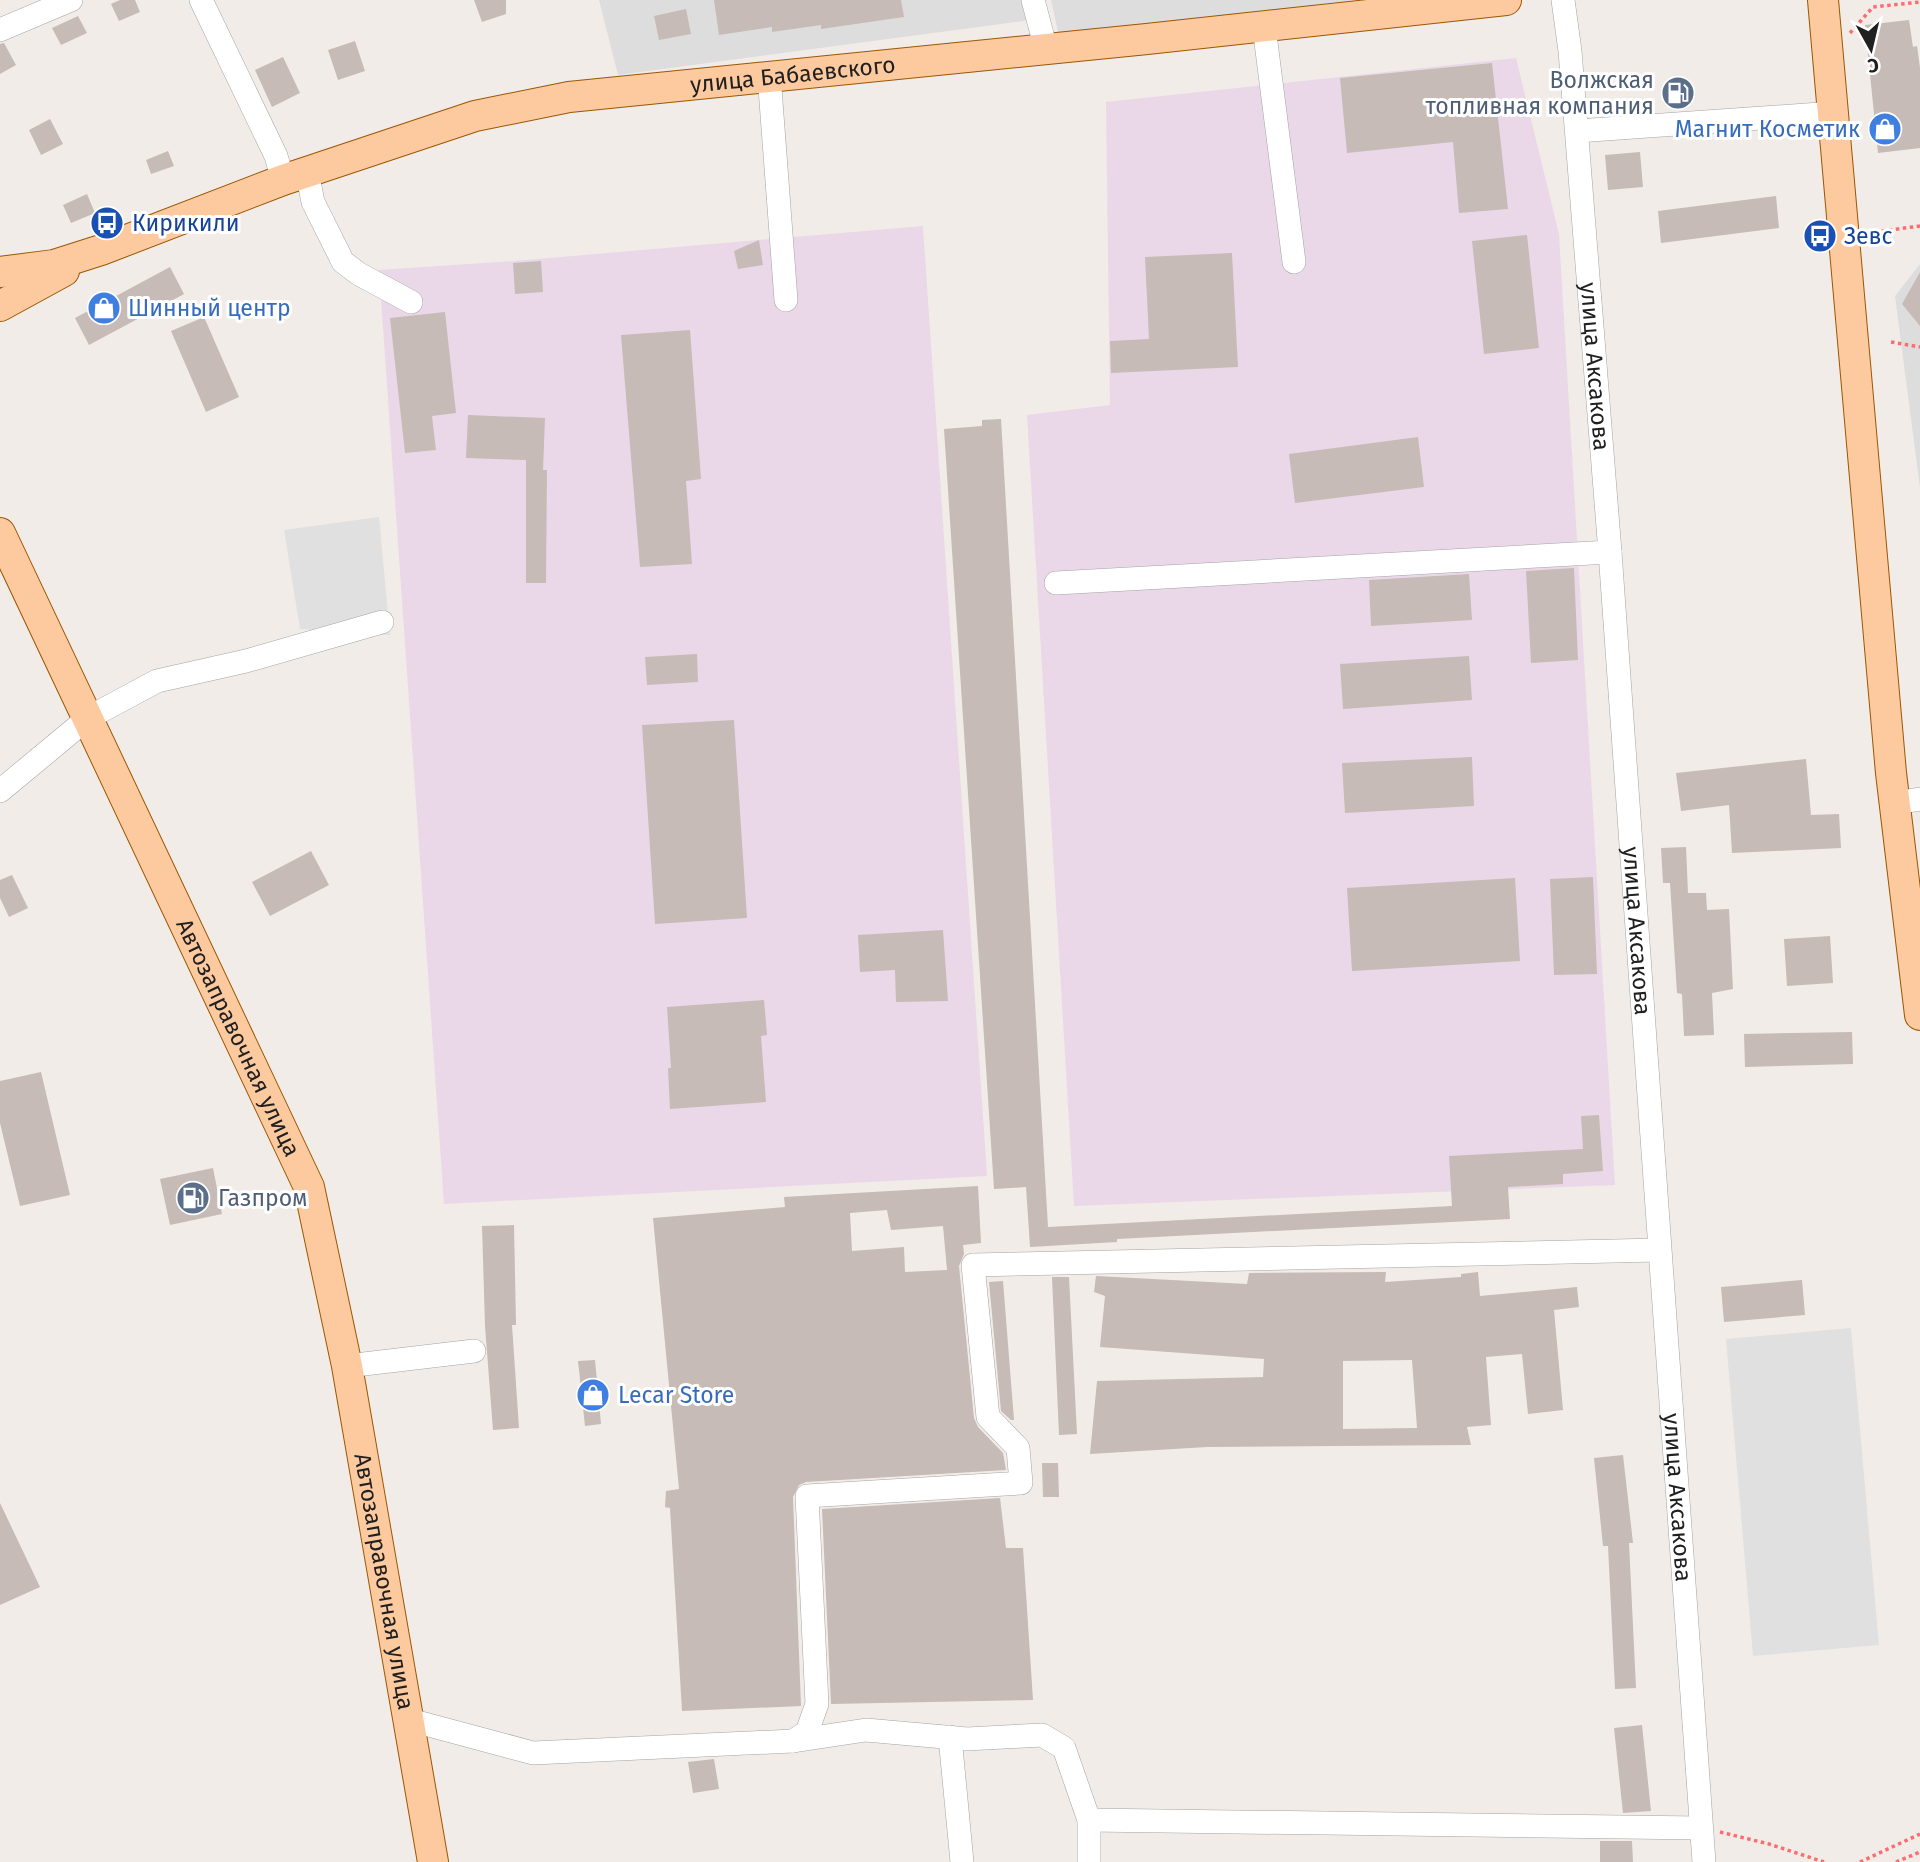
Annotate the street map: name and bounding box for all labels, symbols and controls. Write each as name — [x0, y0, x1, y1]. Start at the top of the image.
north arrow — [1836, 14, 1906, 84]
street label: улица Бабаевского — [689, 50, 897, 99]
text: С — [1866, 53, 1880, 77]
place label: Волжская топливная компания — [1425, 66, 1654, 120]
fuel station icon: Волжская топливная компания — [1659, 74, 1697, 112]
shop icon: Магнит Косметик — [1866, 110, 1904, 148]
place label: Магнит Косметик — [1675, 115, 1860, 143]
bus stop icon: Кирикили — [88, 204, 126, 242]
place label: Кирикили — [132, 209, 240, 237]
bus stop icon: Зевс — [1801, 217, 1839, 255]
place label: Зевс — [1844, 222, 1892, 250]
street label: улица Аксакова — [1575, 281, 1616, 452]
shop icon: Шинный центр — [85, 289, 123, 327]
place label: Шинный центр — [128, 294, 291, 322]
street label: улица Аксакова — [1617, 846, 1657, 1016]
street label: Автозаправочная улица — [170, 914, 307, 1161]
fuel station icon: Газпром — [174, 1179, 212, 1217]
place label: Газпром — [218, 1184, 308, 1212]
shop icon: Lecar Store — [574, 1376, 612, 1414]
place label: Lecar Store — [618, 1381, 734, 1409]
street label: улица Аксакова — [1658, 1412, 1698, 1583]
street label: Автозаправочная улица — [348, 1451, 420, 1712]

